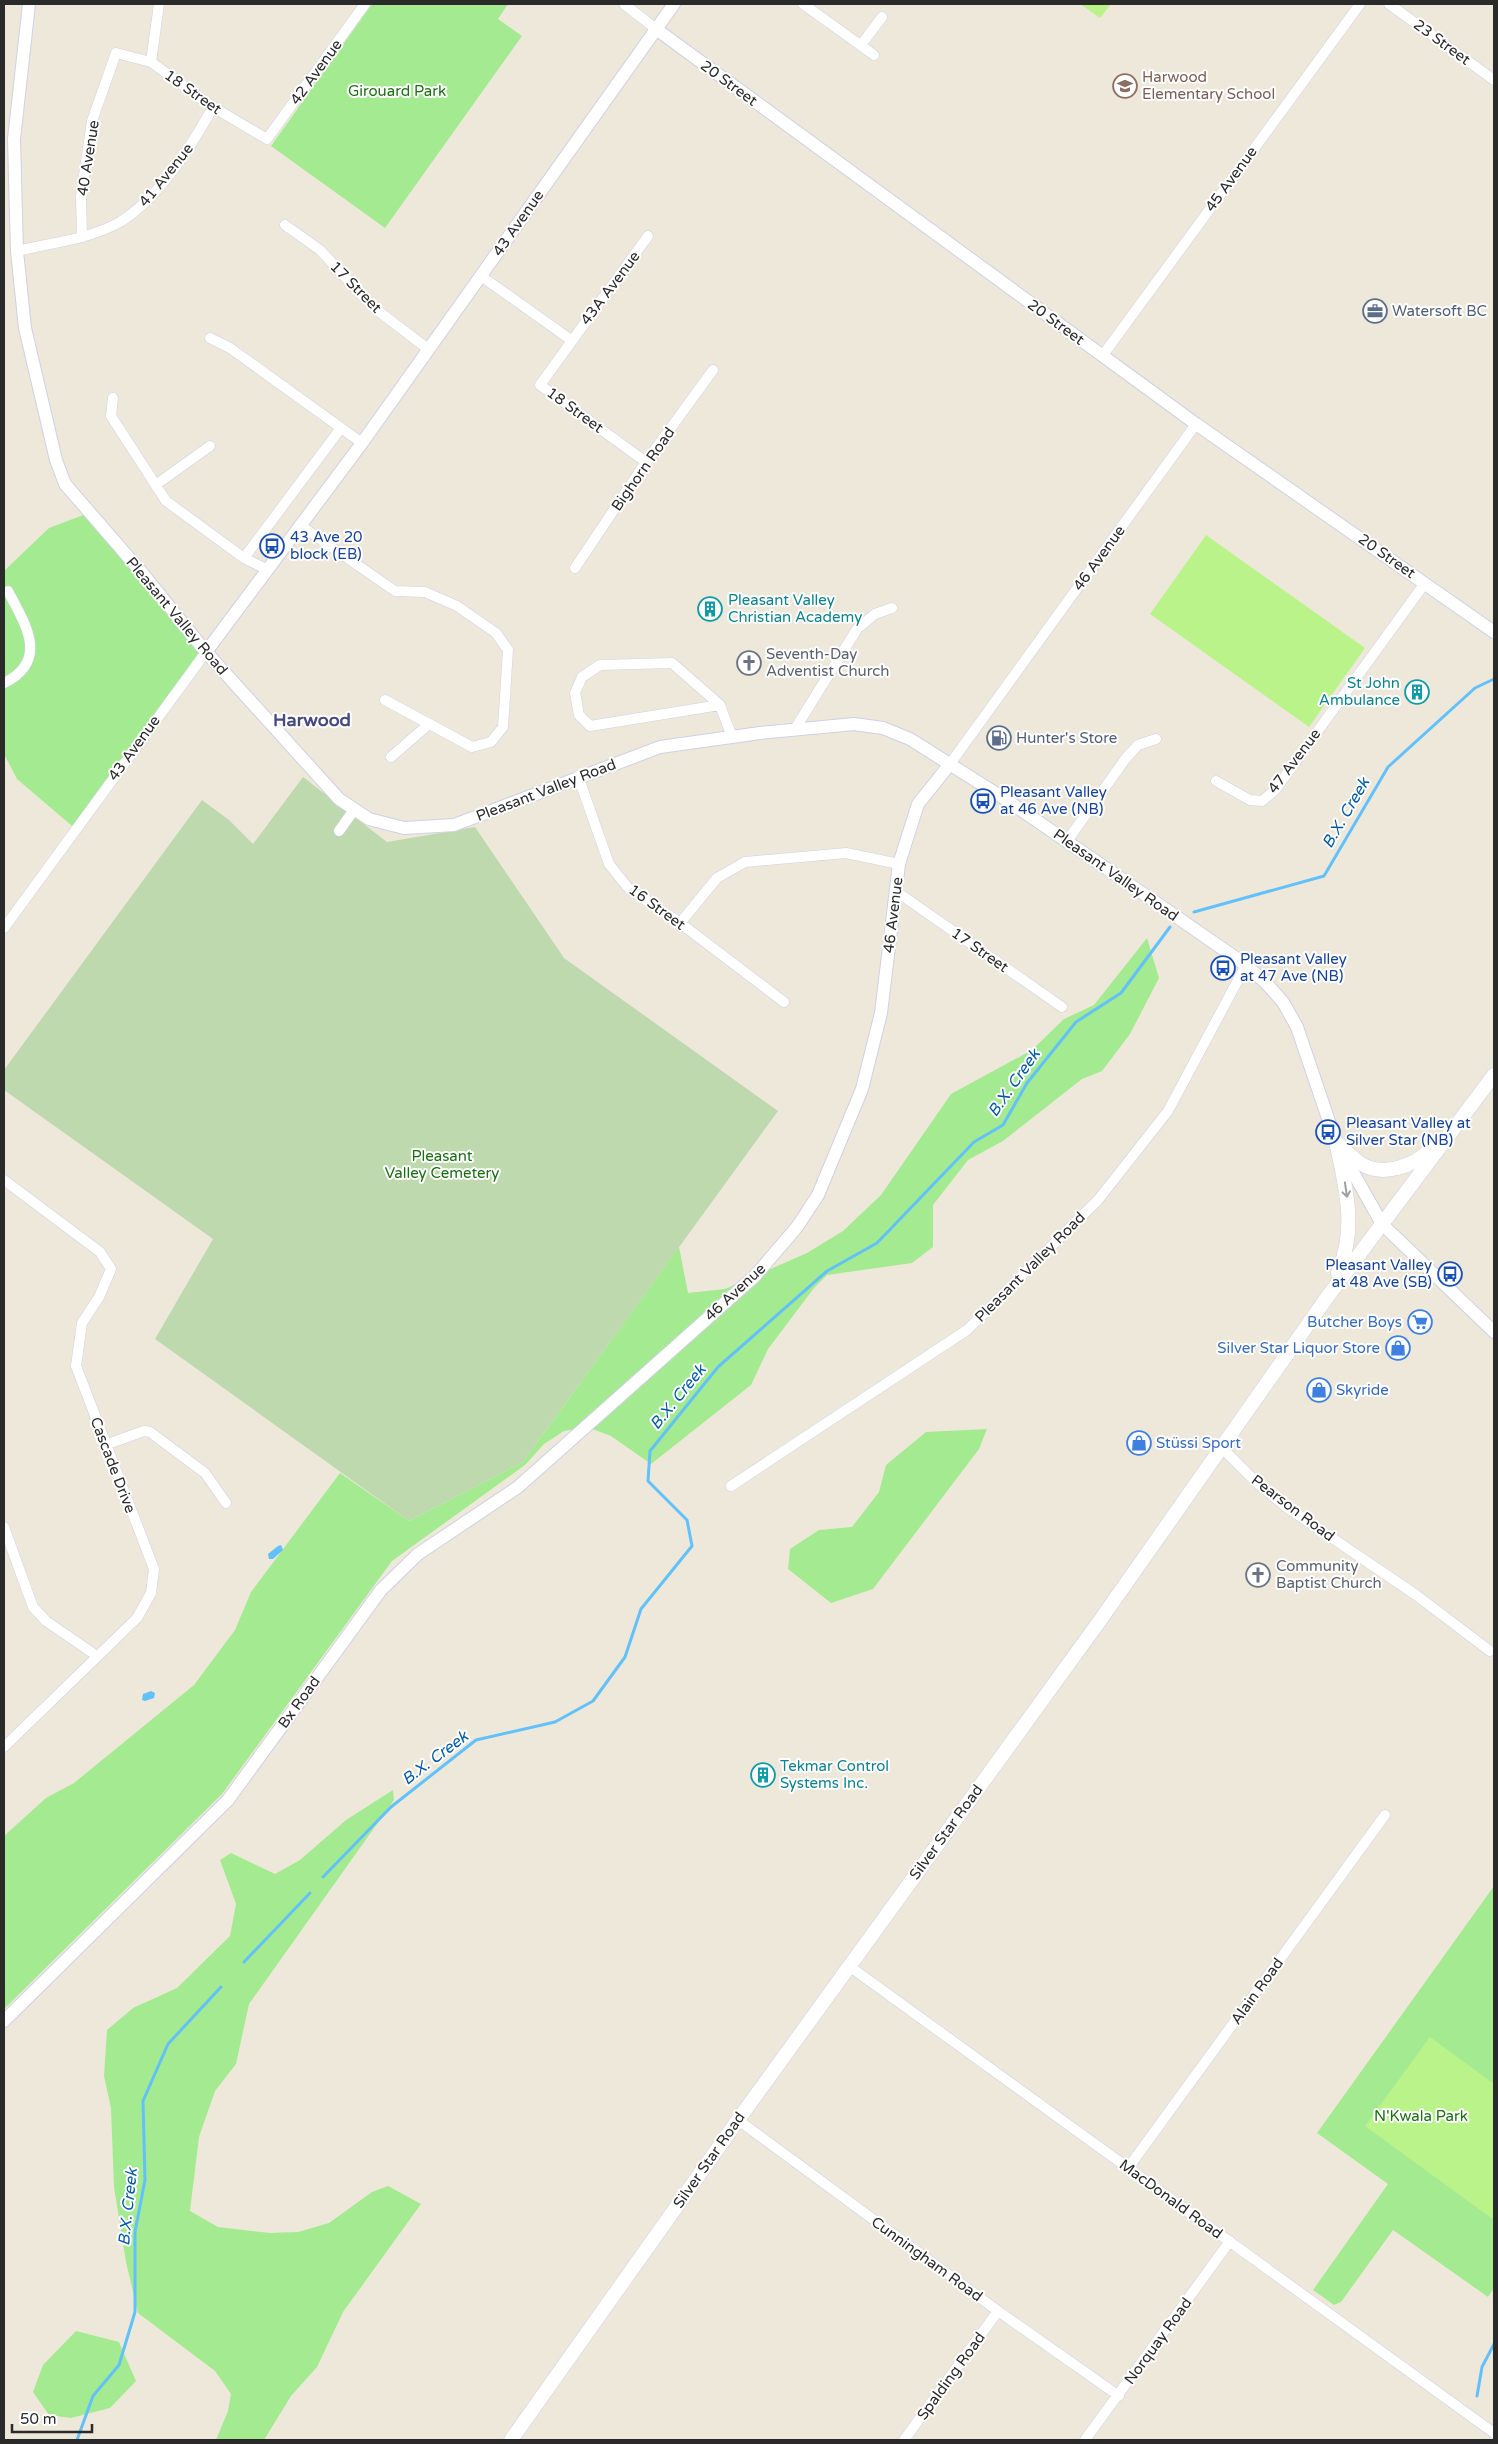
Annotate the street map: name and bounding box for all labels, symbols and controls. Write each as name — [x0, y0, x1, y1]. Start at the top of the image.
street label: 23 Street — [1410, 15, 1474, 69]
street label: 42 Avenue — [286, 36, 346, 108]
street label: 20 Street — [697, 56, 761, 110]
street label: 18 Street — [161, 66, 225, 118]
place label: Harwood Elementary School — [1142, 68, 1275, 103]
school or university icon: Harwood Elementary School — [1112, 73, 1138, 99]
park label: Girouard Park — [348, 82, 446, 100]
street label: 40 Avenue — [73, 119, 103, 197]
street label: 41 Avenue — [135, 140, 197, 210]
street label: 45 Avenue — [1201, 143, 1261, 215]
street label: 43 Avenue — [489, 187, 547, 259]
street label: 43A Avenue — [576, 248, 644, 328]
street label: 17 Street — [326, 257, 386, 317]
street label: 20 Street — [1024, 295, 1088, 349]
office icon: Watersoft BC — [1362, 298, 1388, 324]
place label: Watersoft BC — [1392, 302, 1487, 320]
street label: 18 Street — [543, 383, 607, 437]
street label: Bighorn Road — [607, 424, 679, 514]
street label: 46 Avenue — [1069, 522, 1129, 594]
place label: 43 Ave 20 block (EB) — [290, 528, 362, 563]
street label: 20 Street — [1355, 530, 1419, 582]
bus stop icon: 43 Ave 20 block (EB) — [259, 533, 285, 559]
street label: Pleasant Valley Road — [122, 553, 232, 679]
place label: Pleasant Valley Christian Academy — [728, 591, 862, 626]
building icon: Pleasant Valley Christian Academy — [697, 596, 723, 622]
place label: Seventh-Day Adventist Church — [766, 645, 889, 680]
church icon: Seventh-Day Adventist Church — [736, 650, 762, 676]
place label: St John Ambulance — [1319, 674, 1400, 709]
building icon: St John Ambulance — [1404, 679, 1430, 705]
district label: Harwood — [273, 709, 351, 731]
street label: 43 Avenue — [104, 712, 164, 784]
fuel station icon: Hunter's Store — [986, 725, 1012, 751]
street label: 47 Avenue — [1264, 725, 1324, 797]
place label: Hunter's Store — [1016, 729, 1117, 747]
street label: Pleasant Valley Road — [473, 755, 619, 825]
water label: B.X. Creek — [1318, 773, 1375, 852]
place label: Pleasant Valley at 46 Ave (NB) — [1000, 783, 1107, 818]
bus stop icon: Pleasant Valley at 46 Ave (NB) — [970, 788, 996, 814]
street label: Pleasant Valley Road — [1050, 825, 1182, 925]
street label: 46 Avenue — [879, 876, 907, 954]
street label: 16 Street — [625, 880, 689, 934]
street label: 17 Street — [948, 924, 1012, 976]
place label: Pleasant Valley at 47 Ave (NB) — [1240, 950, 1347, 985]
bus stop icon: Pleasant Valley at 47 Ave (NB) — [1210, 955, 1236, 981]
water label: B.X. Creek — [983, 1044, 1045, 1121]
place label: Pleasant Valley at Silver Star (NB) — [1346, 1114, 1471, 1149]
bus stop icon: Pleasant Valley at Silver Star (NB) — [1315, 1119, 1341, 1145]
park label: Pleasant Valley Cemetery — [385, 1147, 499, 1182]
one-way arrow — [1341, 1182, 1351, 1198]
street label: Pleasant Valley Road — [971, 1208, 1089, 1326]
place label: Pleasant Valley at 48 Ave (SB) — [1325, 1256, 1432, 1291]
street label: 46 Avenue — [701, 1259, 769, 1325]
bus stop icon: Pleasant Valley at 48 Ave (SB) — [1437, 1261, 1463, 1287]
supermarket icon: Butcher Boys — [1407, 1309, 1433, 1335]
place label: Butcher Boys — [1307, 1313, 1402, 1331]
shop icon: Silver Star Liquor Store — [1385, 1335, 1411, 1361]
place label: Silver Star Liquor Store — [1217, 1339, 1380, 1357]
water label: B.X. Creek — [646, 1359, 711, 1434]
shop icon: Skyride — [1306, 1377, 1332, 1403]
place label: Skyride — [1336, 1381, 1389, 1399]
street label: Cascade Drive — [86, 1414, 140, 1516]
shop icon: Stüssi Sport — [1126, 1430, 1152, 1456]
place label: Stüssi Sport — [1156, 1434, 1241, 1452]
street label: Pearson Road — [1248, 1471, 1338, 1545]
place label: Community Baptist Church — [1276, 1557, 1382, 1592]
church icon: Community Baptist Church — [1245, 1562, 1271, 1588]
street label: Bx Road — [274, 1673, 324, 1731]
water label: B.X. Creek — [398, 1726, 473, 1789]
place label: Tekmar Control Systems Inc. — [780, 1757, 889, 1792]
building icon: Tekmar Control Systems Inc. — [750, 1762, 776, 1788]
street label: Silver Star Road — [906, 1781, 986, 1883]
street label: Alain Road — [1227, 1954, 1287, 2028]
park label: N'Kwala Park — [1374, 2107, 1468, 2125]
street label: Silver Star Road — [669, 2109, 749, 2211]
street label: MacDonald Road — [1116, 2155, 1226, 2243]
water label: B.X. Creek — [114, 2166, 142, 2247]
street label: Cunningham Road — [868, 2213, 986, 2305]
street label: Norquay Road — [1120, 2294, 1196, 2388]
street label: Spalding Road — [913, 2329, 989, 2423]
scale bar — [12, 2402, 92, 2434]
text: 50 m — [20, 2410, 57, 2428]

